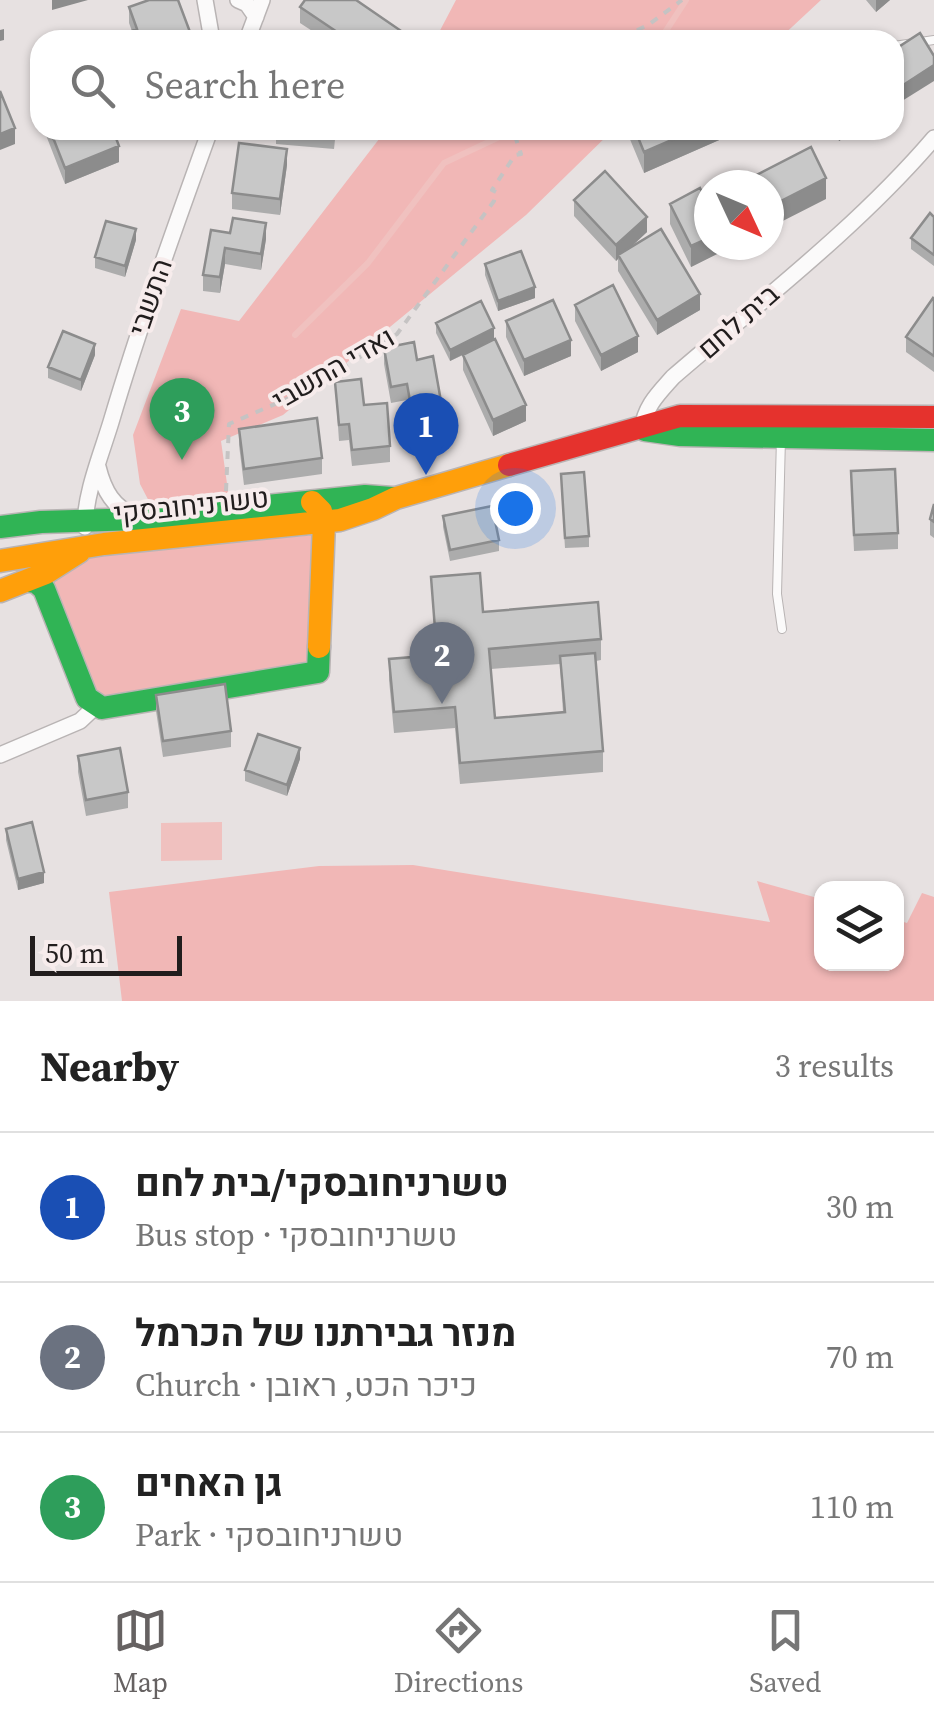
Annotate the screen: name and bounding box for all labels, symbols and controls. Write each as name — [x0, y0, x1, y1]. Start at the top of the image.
search box — [30, 30, 904, 140]
icon: search — [65, 58, 120, 113]
text: Search here — [145, 59, 345, 111]
north arrow — [694, 170, 784, 260]
street label: התשבי — [119, 253, 181, 341]
street label: בית לחם — [689, 275, 787, 367]
street label: ואדי התשבי — [265, 318, 401, 418]
pin: 3 — [150, 378, 214, 460]
pin: 1 — [394, 392, 458, 475]
street label: טשרניחובסקי — [112, 478, 270, 532]
your location — [490, 483, 541, 534]
pin: 2 — [410, 622, 474, 704]
map controls — [814, 881, 904, 971]
button: layers — [814, 881, 904, 971]
scale bar — [30, 931, 182, 976]
text: 50 m — [45, 934, 105, 972]
text: Nearby — [40, 1037, 179, 1095]
text: 3 results — [775, 1044, 894, 1088]
text: טשרניחובסקי/בית לחם — [135, 1157, 508, 1209]
text: 1 — [64, 1185, 81, 1229]
text: 30 m — [826, 1185, 894, 1229]
text: Bus stop · טשרניחובסקי — [135, 1213, 457, 1257]
text: מנזר גבירתנו של הכרמל — [135, 1307, 516, 1359]
text: 2 — [64, 1335, 81, 1379]
text: 70 m — [826, 1335, 894, 1379]
text: Church · כיכר הכט, ראובן — [135, 1363, 477, 1407]
text: גן האחים — [135, 1457, 283, 1509]
text: 3 — [64, 1485, 81, 1529]
text: 110 m — [810, 1485, 894, 1529]
text: Park · טשרניחובסקי — [135, 1513, 403, 1557]
tab: Map — [113, 1603, 168, 1701]
tab: Directions — [394, 1603, 523, 1701]
tab: Saved — [749, 1603, 821, 1701]

